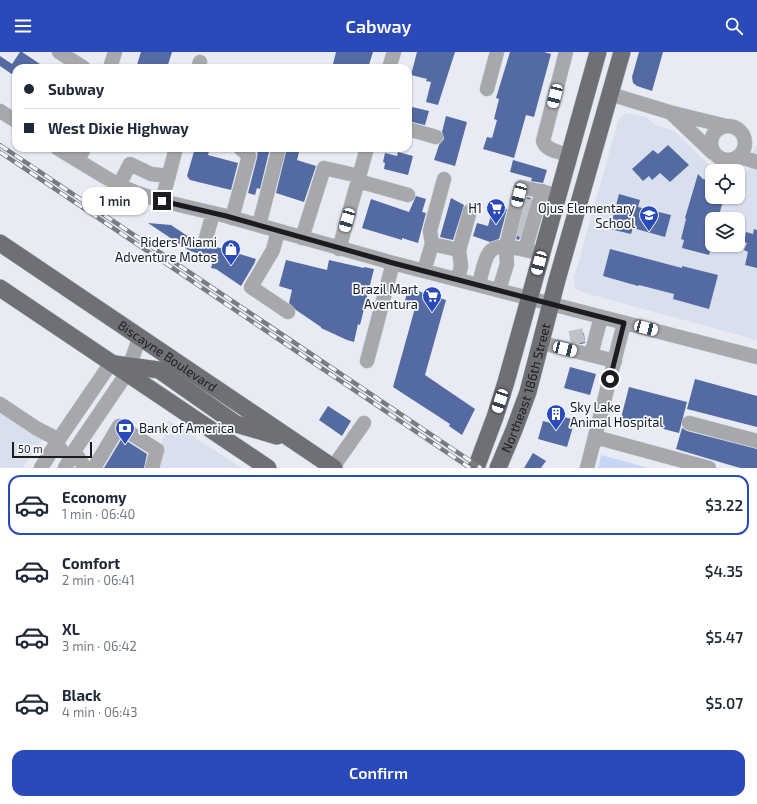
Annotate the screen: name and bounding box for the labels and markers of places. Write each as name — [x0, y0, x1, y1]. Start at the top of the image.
supermarket icon: H1 — [485, 197, 507, 225]
place label: H1 — [468, 200, 482, 216]
place label: Ojus Elementary School — [538, 200, 635, 231]
school or university icon: Ojus Elementary School — [638, 204, 660, 232]
place label: Riders Miami Adventure Motos — [115, 234, 217, 265]
shop icon: Riders Miami Adventure Motos — [220, 238, 242, 266]
place label: Brazil Mart Aventura — [353, 281, 418, 312]
supermarket icon: Brazil Mart Aventura — [421, 285, 443, 313]
place label: Sky Lake Animal Hospital — [570, 399, 663, 430]
building icon: Sky Lake Animal Hospital — [545, 403, 567, 431]
bank icon: Bank of America — [114, 417, 136, 445]
place label: Bank of America — [139, 420, 234, 436]

